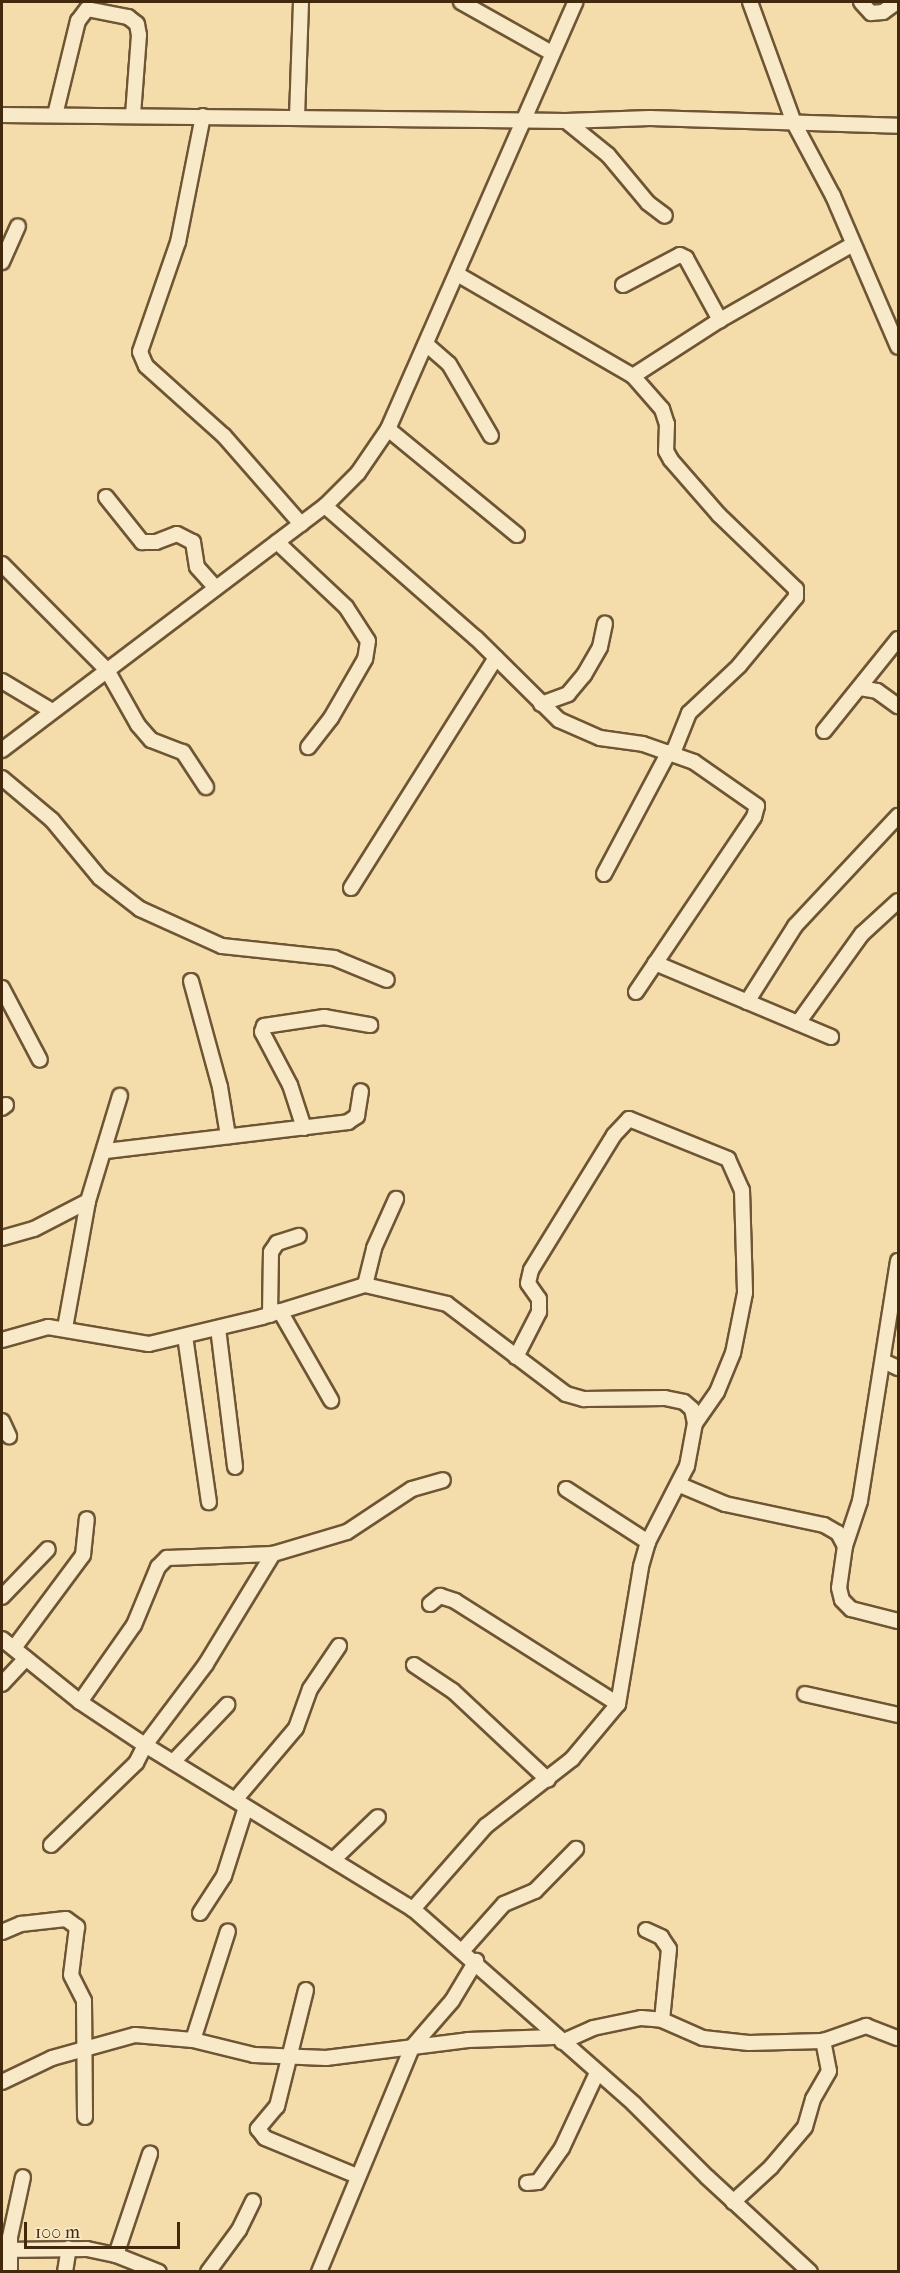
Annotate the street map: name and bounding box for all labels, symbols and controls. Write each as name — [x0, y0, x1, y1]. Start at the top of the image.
scale bar — [27, 2210, 183, 2248]
text: 100 m — [35, 2222, 80, 2243]

